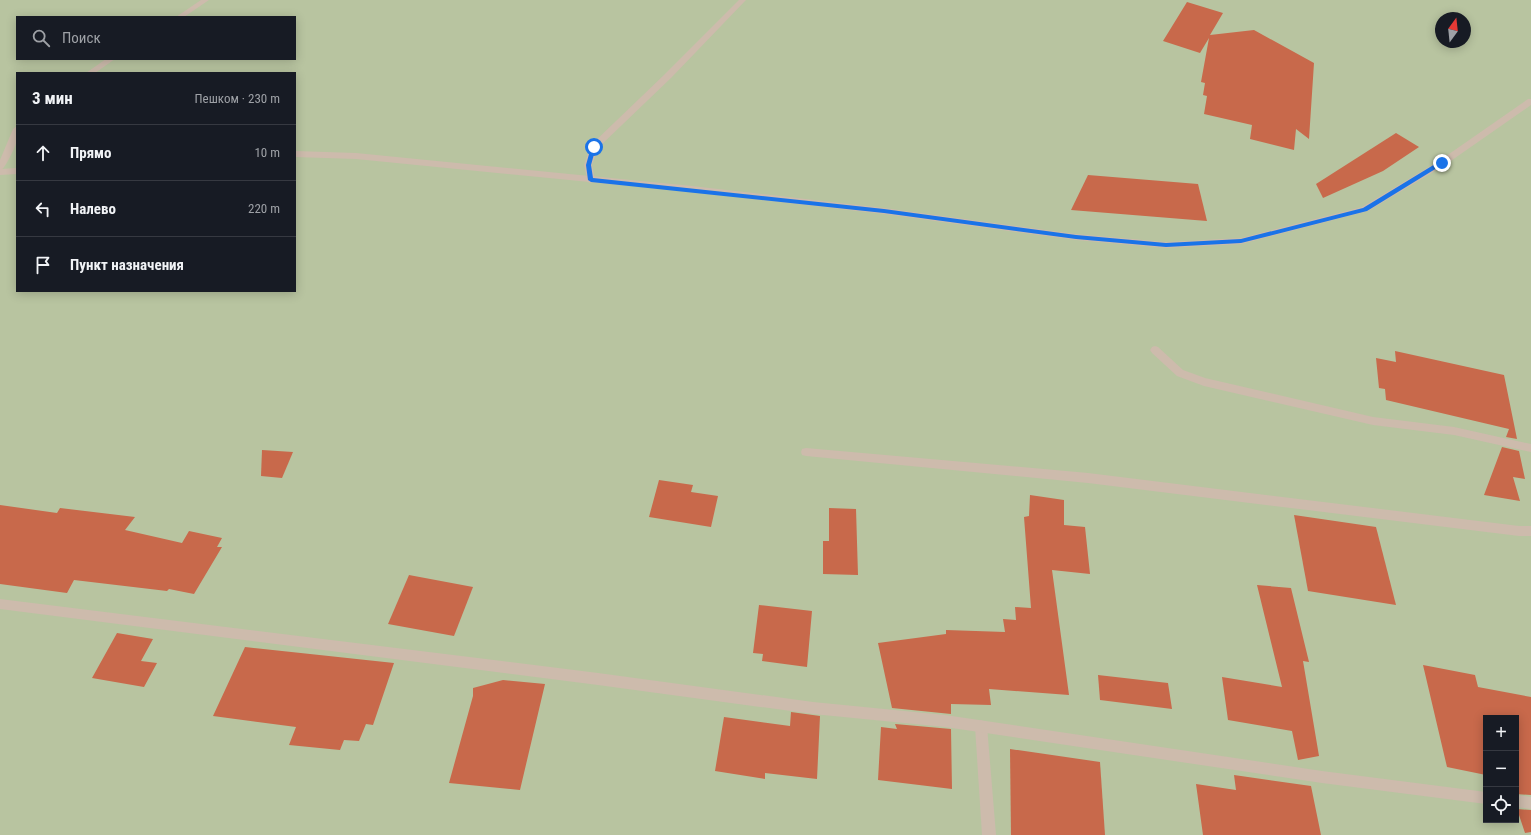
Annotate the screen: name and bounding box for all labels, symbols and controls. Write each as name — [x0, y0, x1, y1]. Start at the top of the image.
north arrow — [1435, 12, 1471, 48]
search box — [16, 16, 296, 60]
icon: search — [30, 27, 52, 49]
text: Поиск — [62, 29, 101, 47]
text: 3 мин — [32, 88, 73, 108]
text: Пешком · 230 m — [194, 91, 280, 106]
route start — [585, 138, 603, 156]
icon: ahead — [32, 142, 54, 164]
text: Прямо — [70, 144, 111, 162]
text: 10 m — [254, 145, 280, 160]
route end — [1433, 154, 1451, 172]
icon: left — [32, 198, 54, 220]
text: Налево — [70, 200, 116, 218]
text: 220 m — [248, 201, 280, 216]
icon: arrive — [32, 254, 54, 276]
text: Пункт назначения — [70, 256, 184, 274]
map controls — [1483, 715, 1519, 823]
button: + — [1483, 715, 1519, 751]
button: − — [1483, 751, 1519, 787]
button: locate — [1483, 787, 1519, 823]

